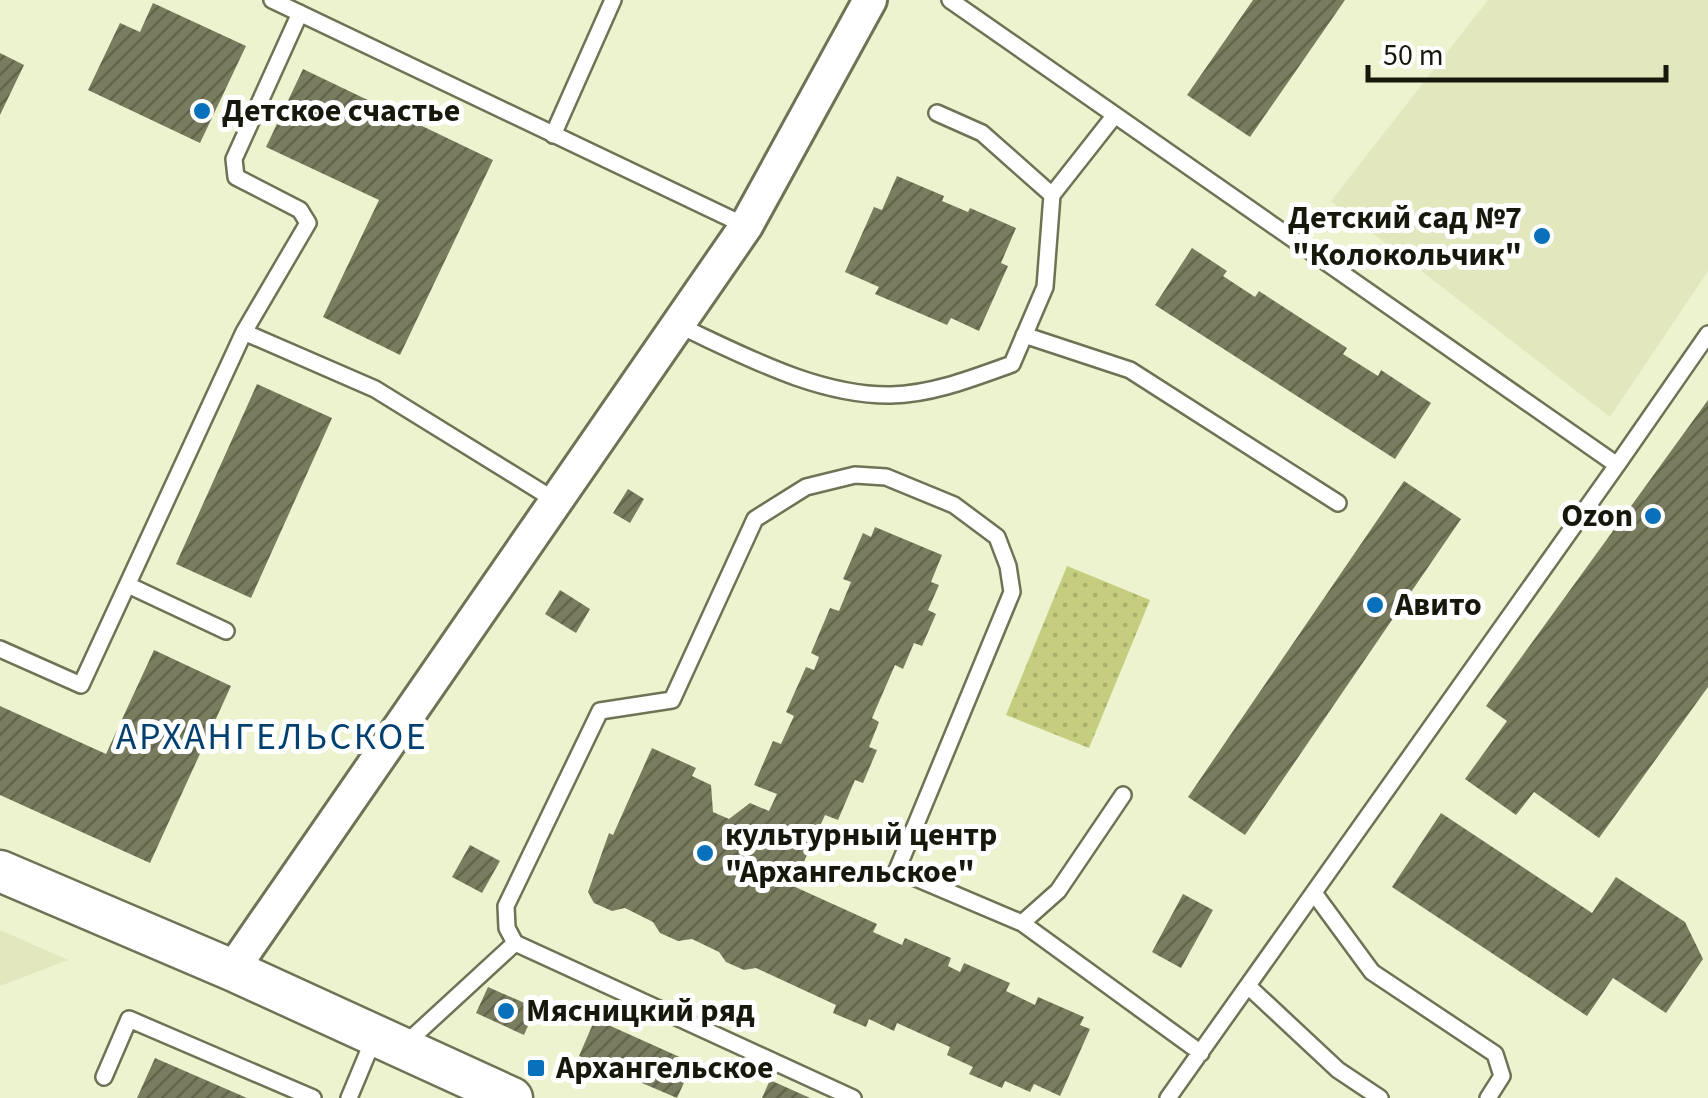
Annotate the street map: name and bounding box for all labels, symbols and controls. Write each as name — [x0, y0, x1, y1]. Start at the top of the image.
scale bar — [1368, 20, 1666, 82]
text: 50 m — [1383, 34, 1444, 77]
place label: Детское счастье — [222, 88, 460, 134]
marker: Детское счастье — [191, 100, 213, 122]
place label: Детский сад №7 "Колокольчик" — [1288, 195, 1522, 278]
marker: Детский сад №7 "Колокольчик" — [1531, 225, 1553, 247]
place label: Ozon — [1561, 493, 1633, 539]
marker: Ozon — [1642, 505, 1664, 527]
place label: Авито — [1394, 582, 1482, 628]
marker: Авито — [1364, 594, 1386, 616]
district label: АРХАНГЕЛЬСКОЕ — [116, 710, 428, 764]
place label: культурный центр "Архангельское" — [725, 812, 997, 895]
marker: культурный центр "Архангельское" — [694, 842, 716, 864]
place label: Мясницкий ряд — [526, 988, 755, 1034]
marker: Мясницкий ряд — [495, 1000, 517, 1022]
place label: Архангельское — [555, 1045, 774, 1091]
marker: Архангельское — [525, 1057, 547, 1079]

